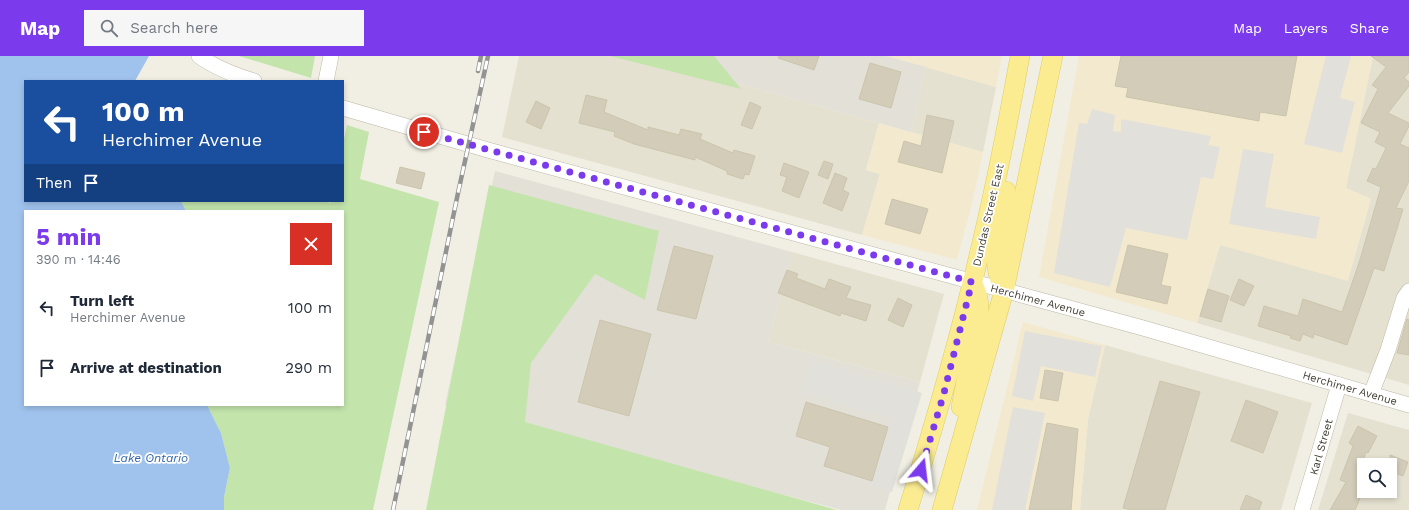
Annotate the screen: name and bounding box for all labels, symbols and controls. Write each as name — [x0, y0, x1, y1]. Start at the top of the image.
search box — [84, 10, 364, 46]
text: Map — [20, 17, 60, 40]
icon: search — [98, 17, 120, 39]
text: Search here — [130, 19, 218, 37]
text: Map — [1233, 20, 1262, 36]
text: Layers — [1284, 20, 1328, 36]
text: Share — [1350, 20, 1389, 36]
text: 100 m — [102, 95, 185, 128]
icon: left — [36, 96, 88, 148]
pin — [407, 115, 441, 149]
icon: arrive — [413, 121, 435, 143]
text: Herchimer Avenue — [102, 129, 262, 150]
street label: Dundas Street East — [970, 162, 1007, 268]
icon: arrive — [80, 172, 102, 194]
text: Then — [36, 174, 72, 192]
text: 5 min — [36, 223, 101, 251]
button: close — [290, 223, 332, 265]
text: 390 m · 14:46 — [36, 252, 121, 267]
street label: Herchimer Avenue — [989, 282, 1087, 319]
text: Turn left — [70, 292, 134, 310]
icon: left — [36, 297, 58, 319]
text: 100 m — [288, 299, 332, 317]
text: Herchimer Avenue — [70, 310, 186, 325]
icon: arrive — [36, 357, 58, 379]
text: Arrive at destination — [70, 359, 222, 377]
text: 290 m — [285, 359, 332, 377]
street label: Herchimer Avenue — [1301, 369, 1399, 408]
street label: Karl Street — [1307, 417, 1336, 477]
position arrow — [900, 449, 942, 491]
water label: Lake Ontario — [114, 451, 188, 465]
map controls — [1357, 458, 1397, 498]
button: search — [1357, 458, 1397, 498]

